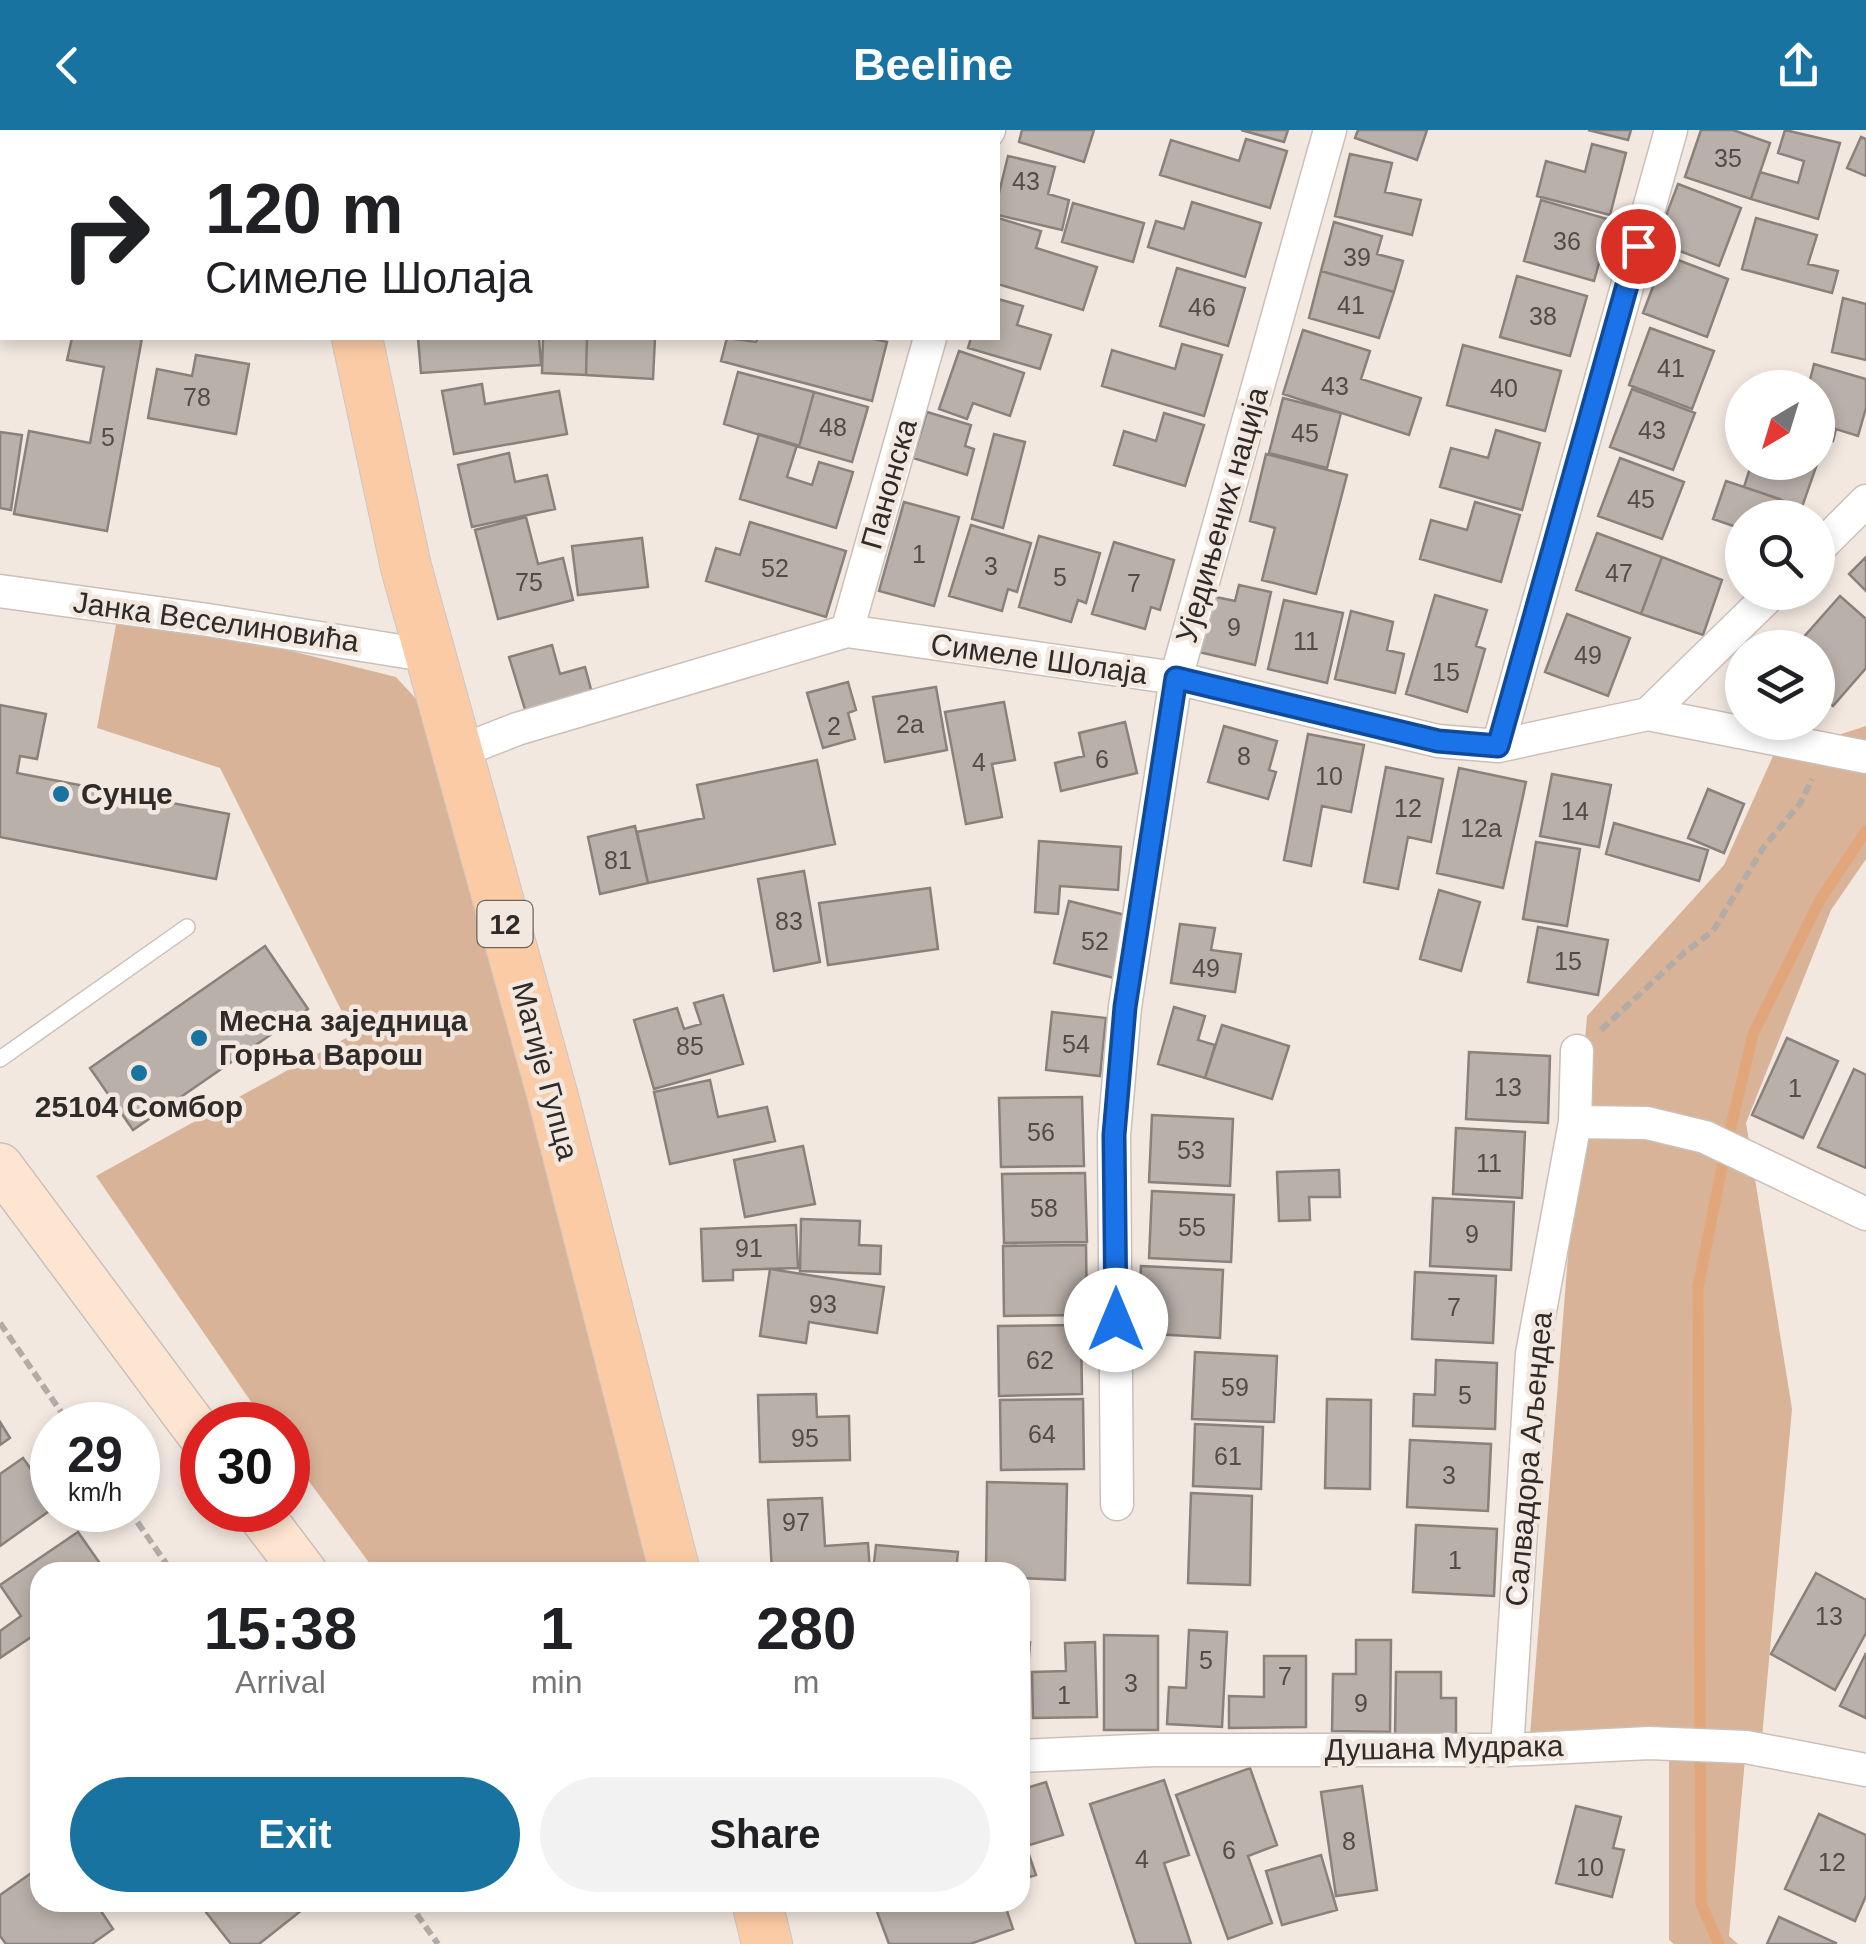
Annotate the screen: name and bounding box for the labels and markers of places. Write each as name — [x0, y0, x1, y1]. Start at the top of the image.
pin — [1596, 204, 1681, 289]
place label: Сунце — [81, 777, 173, 810]
marker: Сунце — [50, 783, 72, 805]
place label: Месна заједница Горња Варош — [219, 1004, 468, 1071]
marker: Месна заједница Горња Варош — [188, 1027, 210, 1049]
marker: 25104 Сомбор — [128, 1062, 150, 1084]
place label: 25104 Сомбор — [35, 1090, 243, 1123]

